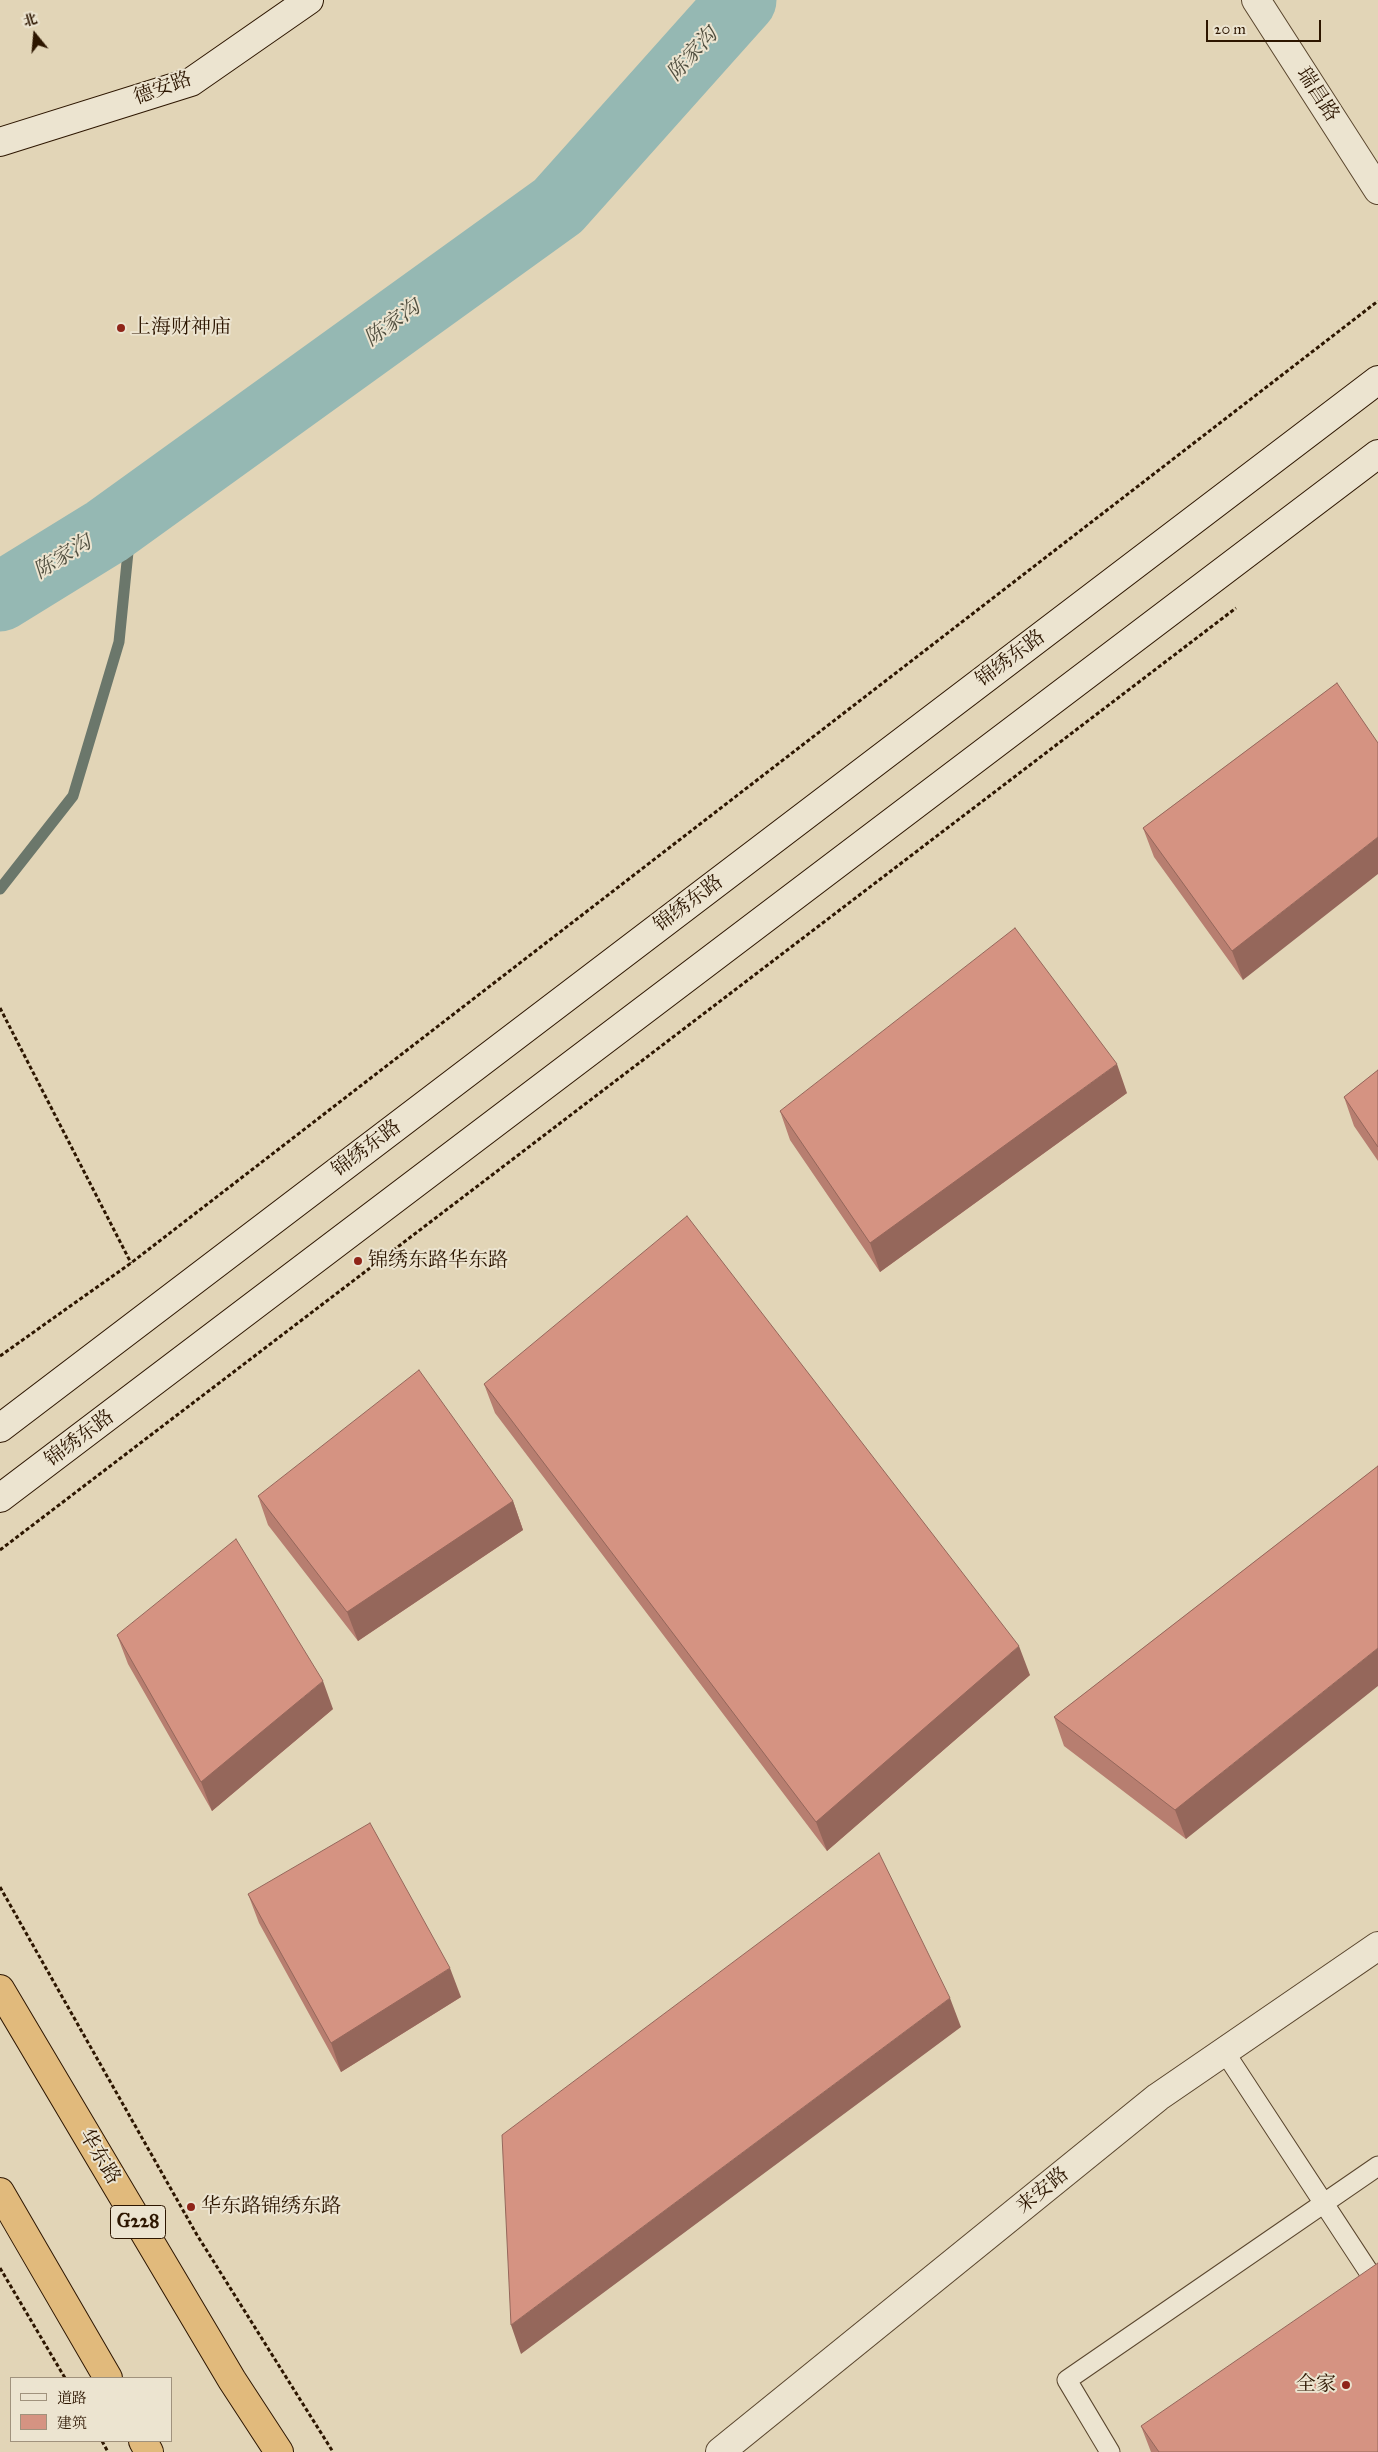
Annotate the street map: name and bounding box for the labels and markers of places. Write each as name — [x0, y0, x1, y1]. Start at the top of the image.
place label: 上海财神庙 — [131, 316, 231, 340]
marker: 上海财神庙 — [115, 322, 127, 334]
place label: 锦绣东路华东路 — [368, 1249, 508, 1273]
marker: 锦绣东路华东路 — [352, 1255, 364, 1267]
place label: 华东路锦绣东路 — [201, 2195, 341, 2219]
marker: 华东路锦绣东路 — [185, 2201, 197, 2213]
place label: 全家 — [1296, 2373, 1336, 2397]
marker: 全家 — [1340, 2379, 1352, 2391]

